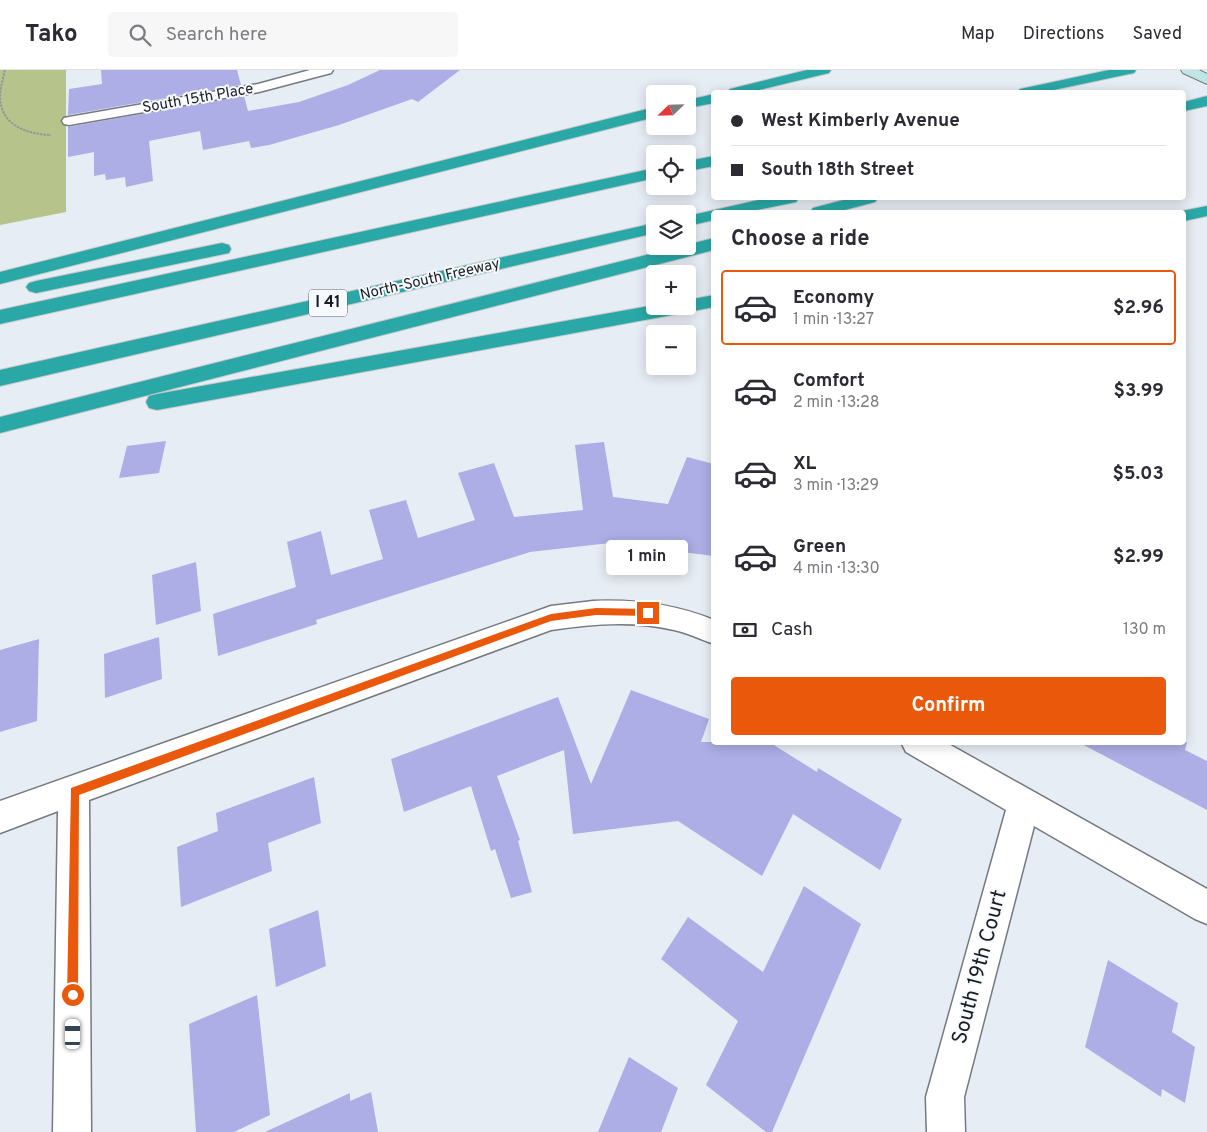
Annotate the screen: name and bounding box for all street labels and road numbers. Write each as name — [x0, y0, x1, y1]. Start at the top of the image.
street label: South 15th Place — [141, 80, 255, 118]
street label: North-South Freeway — [358, 255, 502, 305]
road number: I 41 — [309, 290, 347, 317]
street label: South 19th Court — [946, 887, 1014, 1047]

